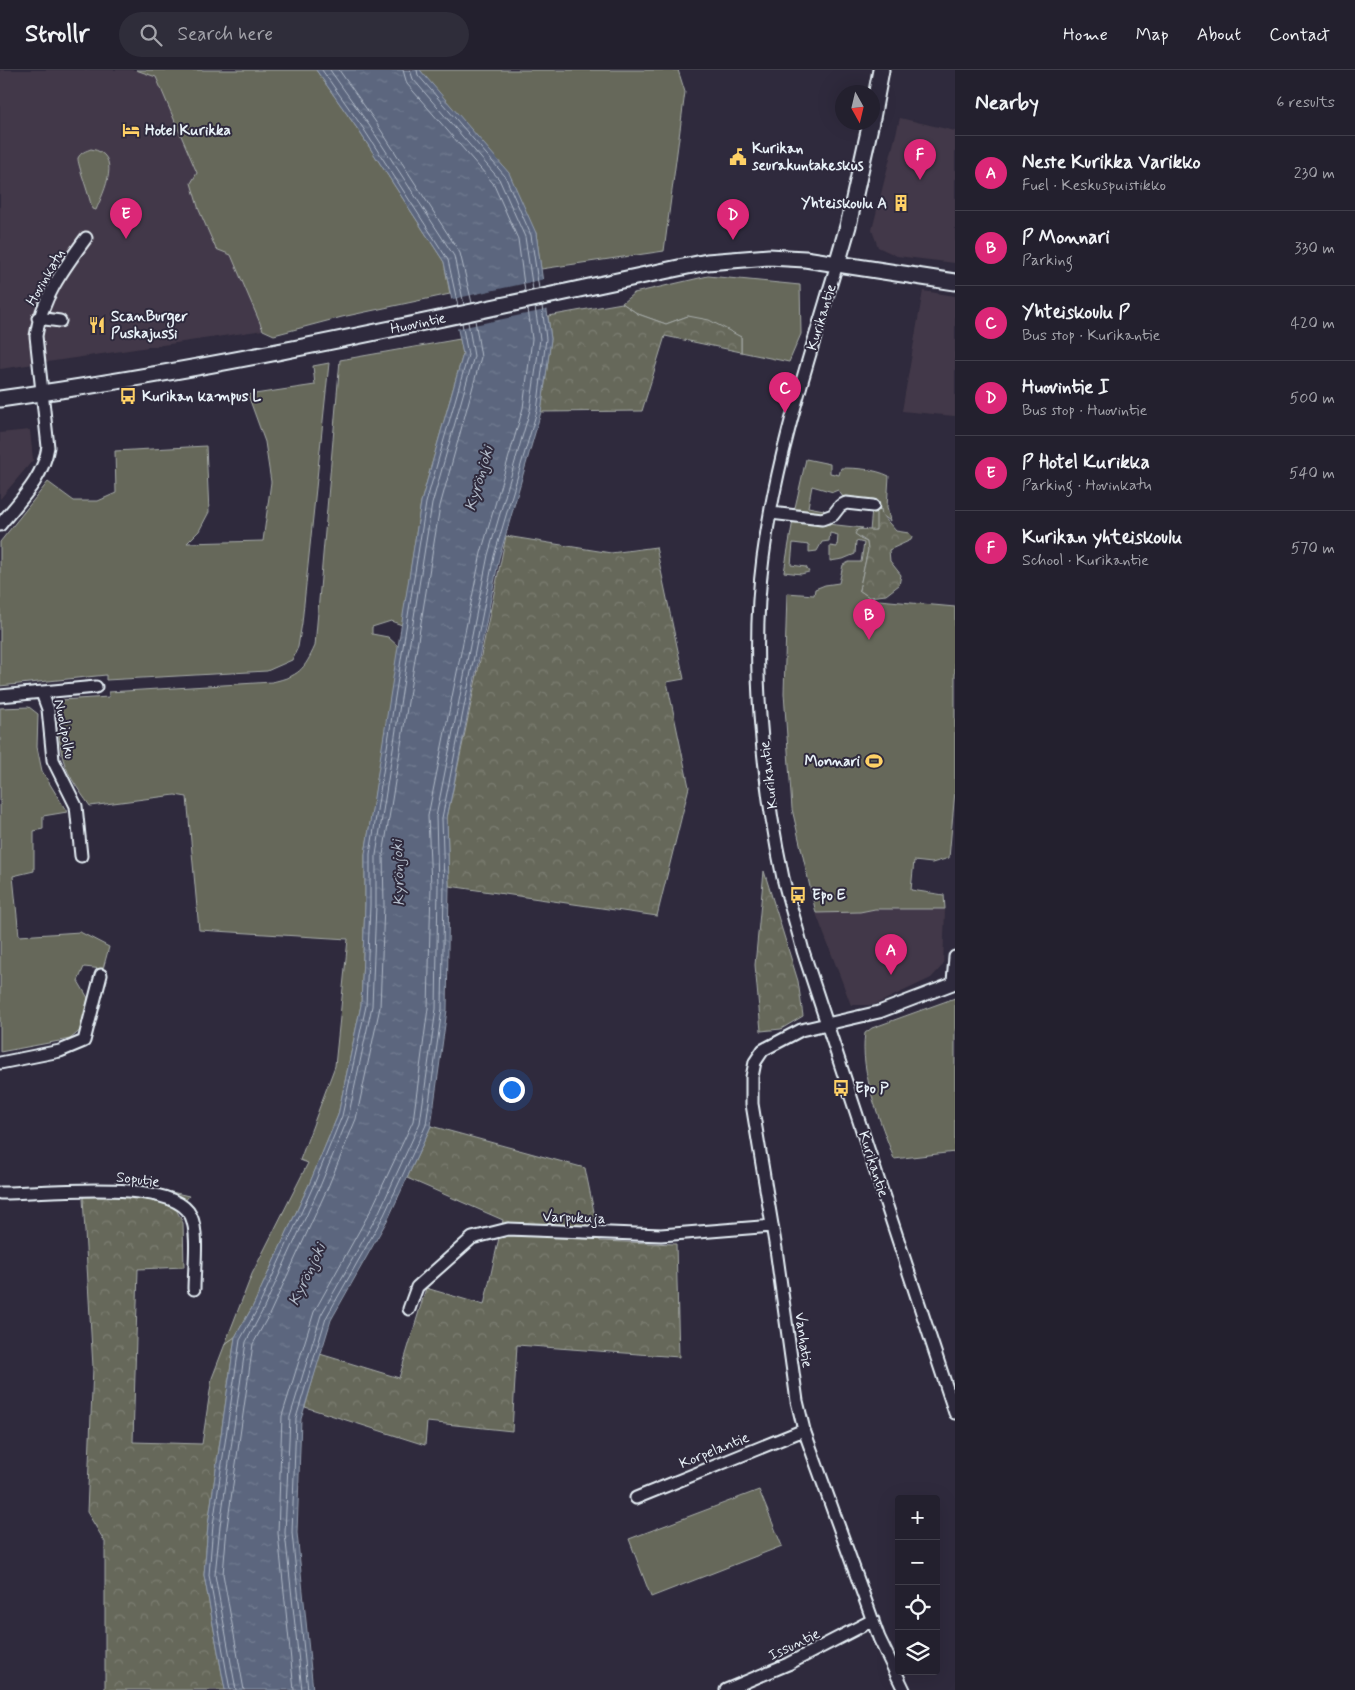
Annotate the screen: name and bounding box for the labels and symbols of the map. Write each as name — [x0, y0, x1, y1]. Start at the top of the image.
north arrow — [835, 85, 880, 130]
hotel icon: Hotel Kurikka — [121, 120, 141, 140]
place label: Hotel Kurikka — [145, 121, 231, 141]
place label: Kurikan seurakuntakeskus — [751, 139, 864, 176]
pin: F — [904, 139, 936, 180]
public building icon: Kurikan seurakuntakeskus — [728, 147, 748, 167]
building icon: Yhteiskoulu A — [891, 193, 911, 213]
place label: Yhteiskoulu A — [801, 194, 887, 214]
pin: E — [110, 198, 142, 239]
pin: D — [717, 199, 749, 240]
street label: Hovinkatu — [22, 245, 70, 309]
street label: Kurikantie — [802, 282, 842, 353]
place label: ScanBurger Puskajussi — [111, 307, 189, 344]
street label: Huovintie — [389, 308, 448, 340]
restaurant icon: ScanBurger Puskajussi — [87, 315, 107, 335]
pin: C — [769, 372, 801, 413]
bus stop icon: Kurikan kampus L — [118, 386, 138, 406]
place label: Kurikan kampus L — [142, 387, 261, 407]
water label: Kyrönjoki — [460, 442, 499, 513]
pin: B — [853, 599, 885, 640]
street label: Nuolipolku — [48, 698, 80, 761]
street label: Kurikantie — [755, 740, 783, 810]
sports icon: Monnari — [864, 751, 884, 771]
place label: Monnari — [804, 752, 861, 772]
water label: Kyrönjoki — [387, 838, 410, 907]
bus stop icon: Epo E — [788, 885, 808, 905]
place label: Epo E — [812, 886, 846, 906]
pin: A — [875, 934, 907, 975]
your location — [499, 1077, 525, 1103]
bus stop icon: Epo P — [831, 1078, 851, 1098]
place label: Epo P — [855, 1079, 889, 1099]
street label: Kurikantie — [853, 1129, 893, 1200]
street label: Soputie — [115, 1167, 161, 1193]
street label: Varpukuja — [542, 1207, 606, 1229]
water label: Kyrönjoki — [284, 1239, 331, 1309]
street label: Vanhatie — [789, 1311, 817, 1369]
street label: Korpelantie — [676, 1428, 752, 1474]
street label: Issuntie — [765, 1624, 824, 1666]

